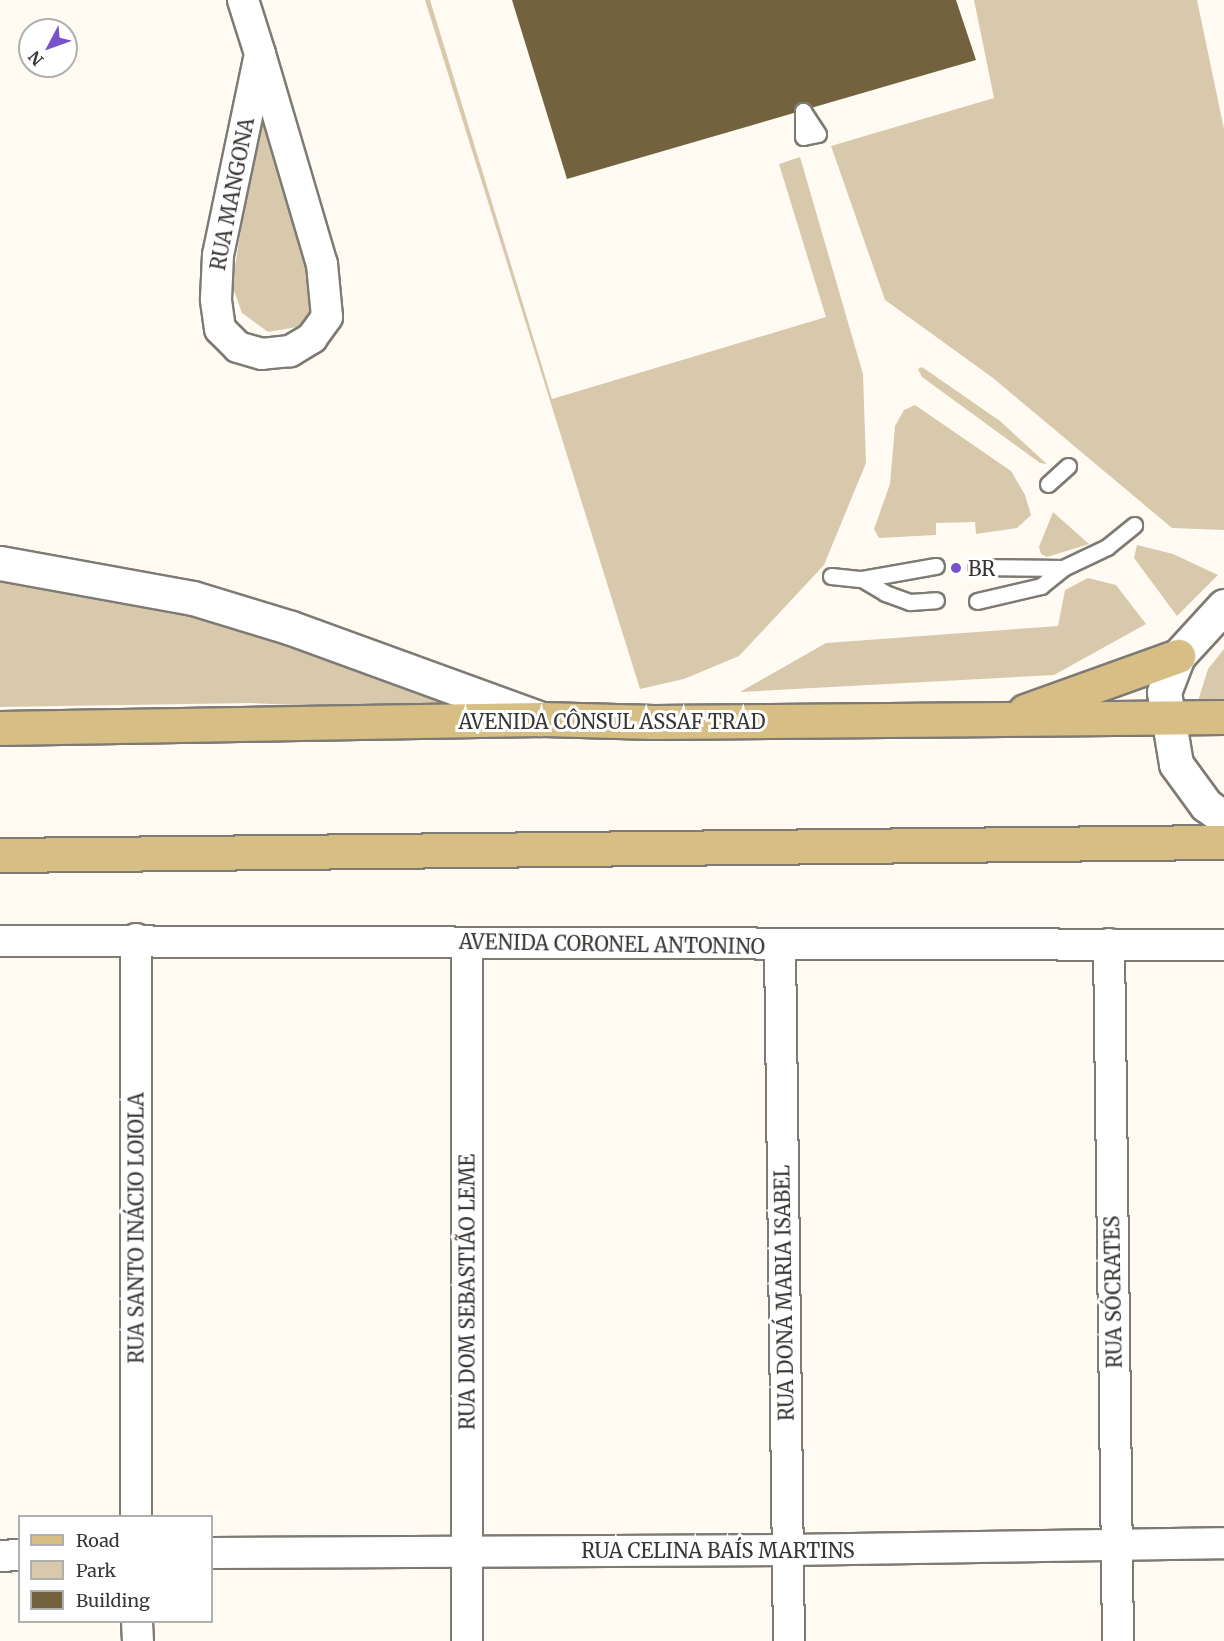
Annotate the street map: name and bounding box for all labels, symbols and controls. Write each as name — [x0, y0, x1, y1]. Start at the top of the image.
north arrow — [18, 18, 78, 78]
text: N — [24, 47, 48, 70]
street label: RUA MANGONA — [205, 116, 259, 272]
place label: BR — [968, 556, 995, 580]
marker: BR — [949, 561, 963, 575]
street label: AVENIDA CÔNSUL ASSAF TRAD — [459, 709, 765, 733]
street label: AVENIDA CORONEL ANTONINO — [459, 929, 765, 959]
street label: RUA SANTO INÁCIO LOIOLA — [124, 1092, 148, 1364]
street label: RUA DOM SEBASTIÃO LEME — [455, 1154, 479, 1430]
street label: RUA DONÁ MARIA ISABEL — [770, 1165, 798, 1421]
street label: RUA SÓCRATES — [1100, 1215, 1126, 1369]
legend — [18, 1515, 213, 1623]
text: Road — [76, 1529, 120, 1552]
street label: RUA CELINA BAÍS MARTINS — [581, 1538, 855, 1562]
text: Park — [76, 1559, 116, 1582]
text: Building — [76, 1589, 150, 1612]

